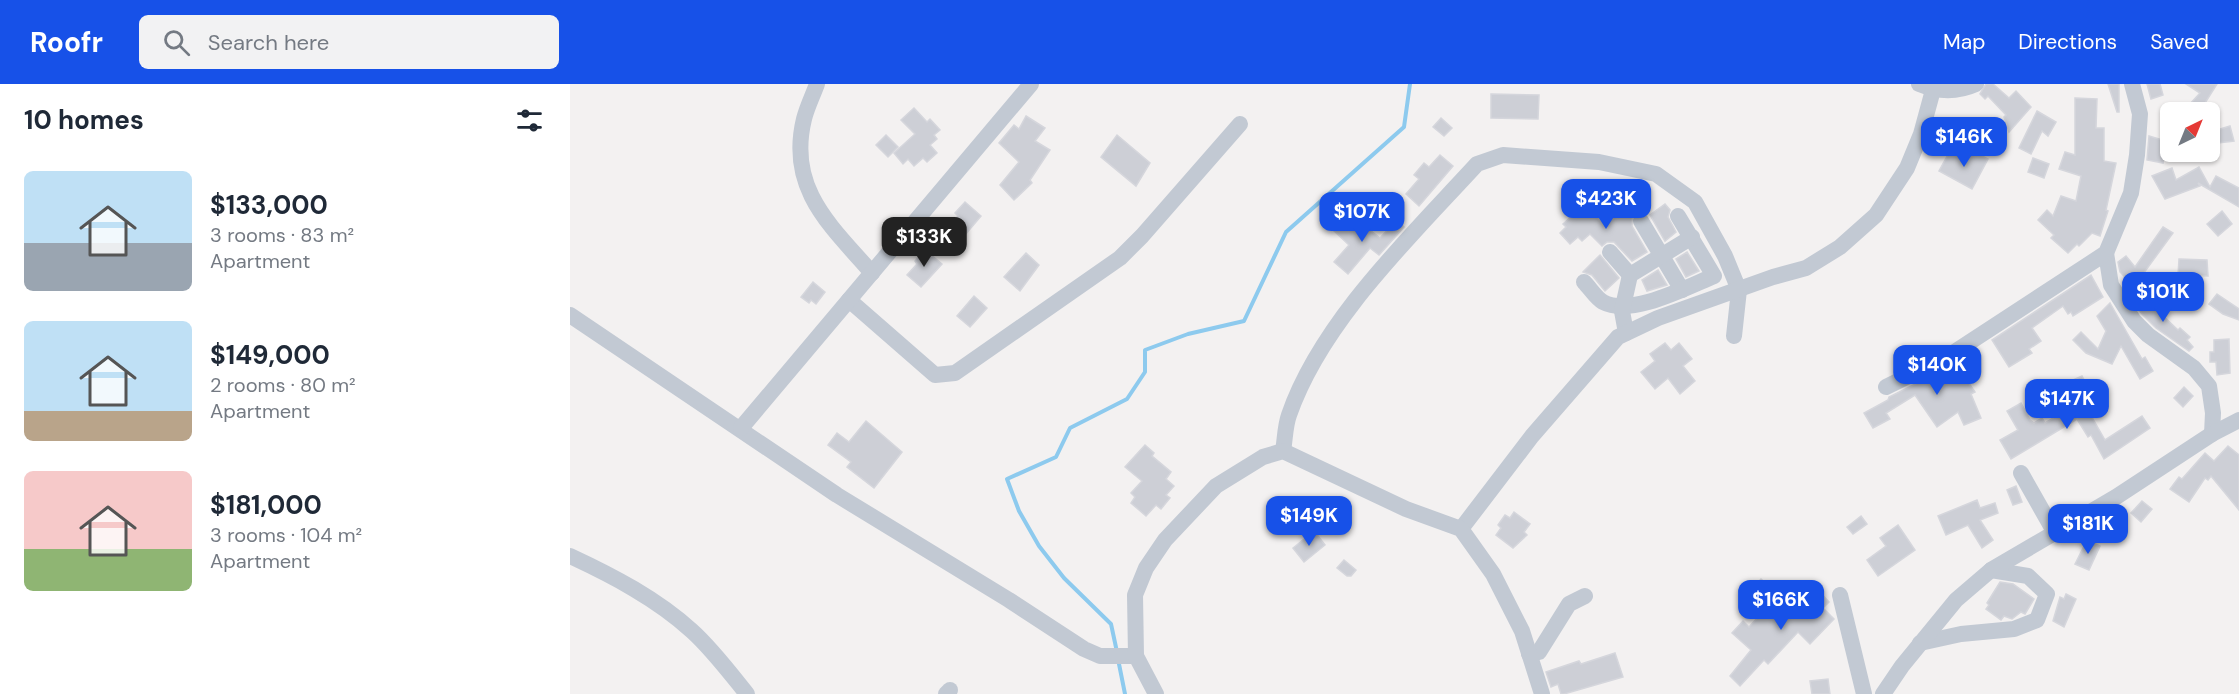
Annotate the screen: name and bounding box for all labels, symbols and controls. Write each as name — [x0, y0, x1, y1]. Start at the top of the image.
search box — [139, 15, 559, 69]
text: Roofr — [30, 24, 103, 61]
icon: search — [160, 26, 193, 59]
text: Search here — [208, 28, 329, 57]
text: Map — [1943, 28, 1985, 56]
text: Directions — [2018, 28, 2117, 56]
text: Saved — [2150, 28, 2209, 56]
north arrow — [2160, 102, 2220, 162]
map controls — [2160, 102, 2220, 162]
text: 10 homes — [24, 103, 144, 137]
icon: filters — [513, 104, 546, 137]
pin: $146K — [1922, 117, 2006, 168]
text: $146K — [1935, 123, 1993, 149]
pin: $423K — [1564, 179, 1648, 230]
text: $423K — [1575, 185, 1637, 211]
text: $133,000 — [210, 188, 328, 222]
pin: $107K — [1320, 192, 1404, 243]
icon: home — [72, 195, 144, 267]
text: $107K — [1333, 198, 1391, 224]
pin: $133K — [882, 217, 966, 268]
text: 3 rooms · 83 m² — [210, 222, 354, 248]
text: $133K — [896, 223, 952, 249]
text: Apartment — [210, 248, 310, 274]
pin: $101K — [2121, 272, 2205, 323]
text: $101K — [2136, 278, 2190, 304]
text: $149,000 — [210, 338, 330, 372]
icon: home — [72, 345, 144, 417]
pin: $140K — [1895, 345, 1979, 396]
text: $140K — [1907, 351, 1967, 377]
text: 2 rooms · 80 m² — [210, 372, 356, 398]
pin: $147K — [2025, 379, 2109, 430]
text: $147K — [2039, 385, 2095, 411]
text: Apartment — [210, 398, 310, 424]
text: $181,000 — [210, 488, 322, 522]
icon: home — [72, 495, 144, 567]
pin: $149K — [1267, 496, 1351, 547]
text: $149K — [1280, 502, 1338, 528]
pin: $181K — [2046, 504, 2130, 555]
text: $181K — [2062, 510, 2114, 536]
text: 3 rooms · 104 m² — [210, 522, 362, 548]
text: Apartment — [210, 548, 310, 574]
pin: $166K — [1739, 580, 1823, 631]
text: $166K — [1752, 586, 1810, 612]

